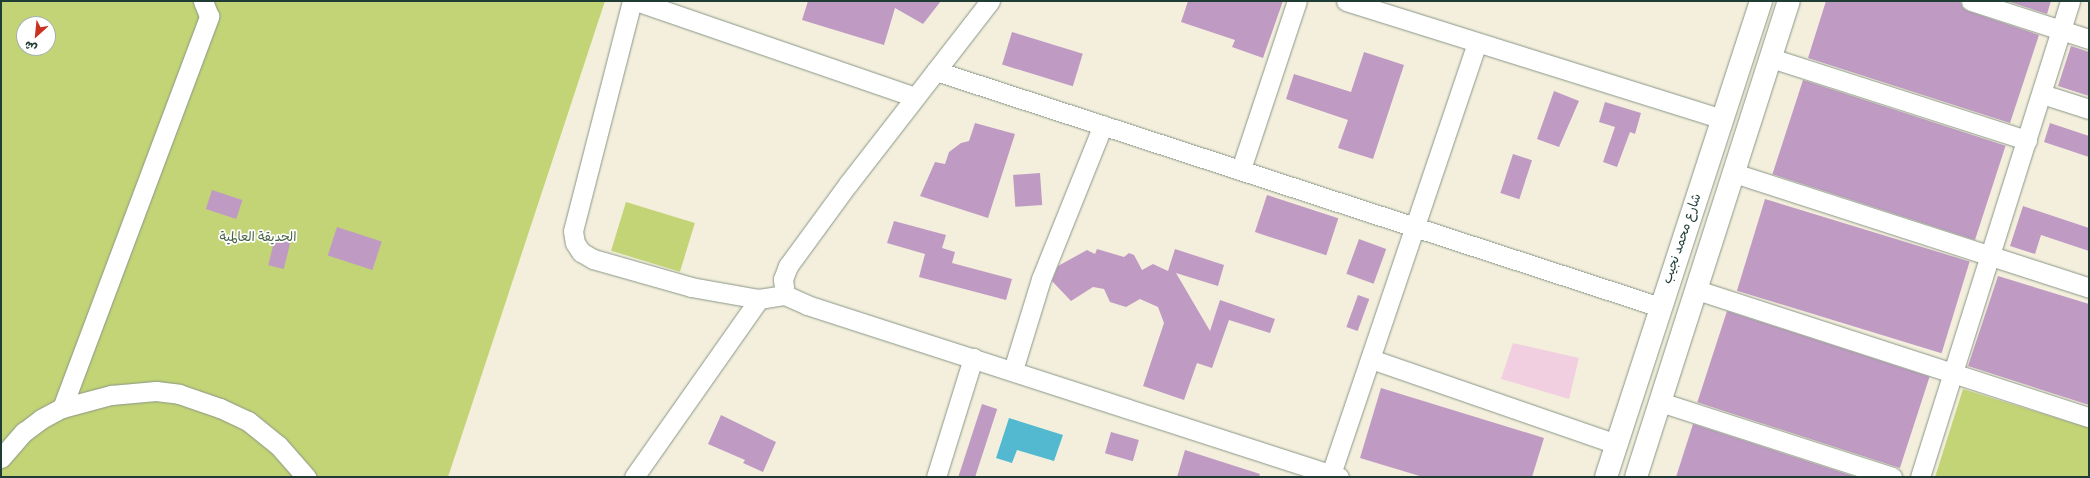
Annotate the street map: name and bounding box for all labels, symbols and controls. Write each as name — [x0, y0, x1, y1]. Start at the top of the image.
north arrow — [16, 16, 56, 56]
text: ش — [22, 36, 40, 56]
street label: شارع محمد نجيب — [1660, 192, 1706, 286]
park label: الحديقة العالمية — [220, 230, 296, 246]

